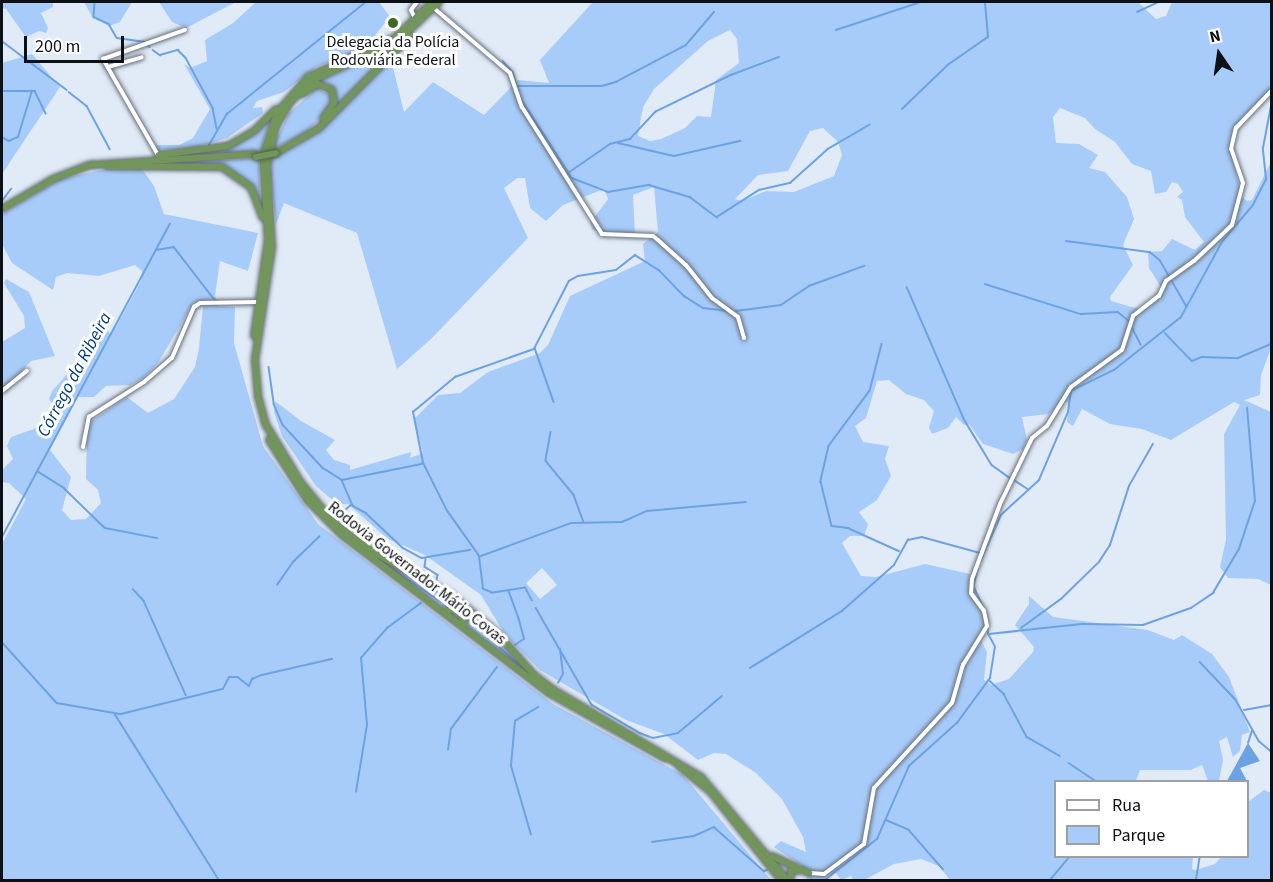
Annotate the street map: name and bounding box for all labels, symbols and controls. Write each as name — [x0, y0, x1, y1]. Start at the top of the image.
marker: Delegacia da Polícia Rodoviária Federal — [386, 16, 400, 30]
scale bar — [27, 24, 128, 62]
north arrow — [1189, 24, 1249, 84]
text: N — [1207, 25, 1223, 48]
place label: Delegacia da Polícia Rodoviária Federal — [327, 32, 459, 70]
text: 200 m — [35, 34, 80, 59]
water label: Córrego da Ribeira — [33, 309, 117, 441]
street label: Rodovia Governador Mário Covas — [324, 497, 510, 649]
legend — [1054, 780, 1249, 858]
text: Rua — [1112, 793, 1141, 818]
text: Parque — [1112, 823, 1165, 848]

